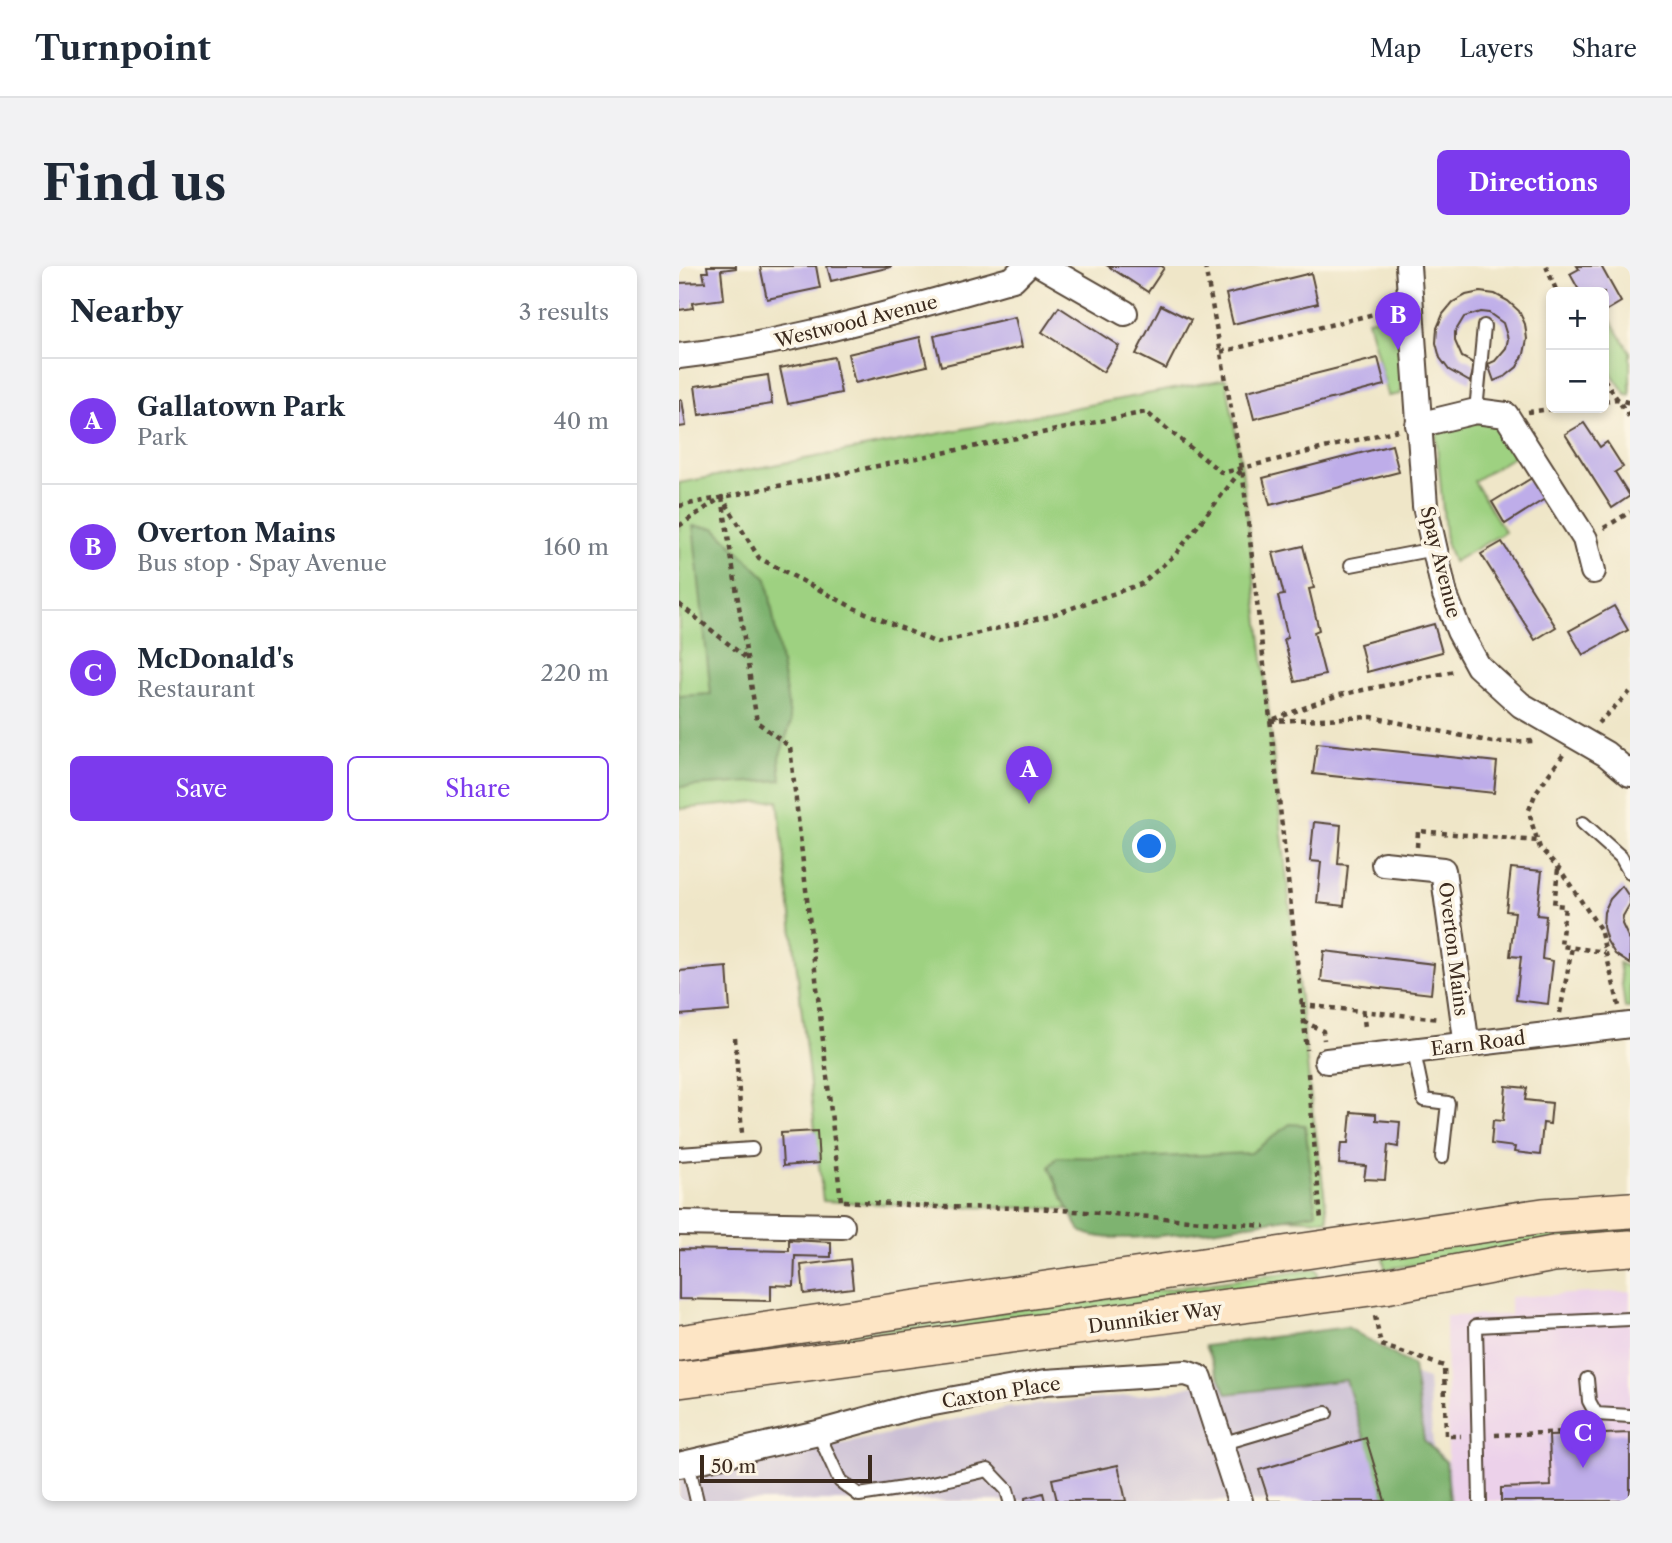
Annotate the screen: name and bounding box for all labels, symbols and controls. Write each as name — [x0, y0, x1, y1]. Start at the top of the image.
text: Turnpoint — [35, 28, 211, 69]
text: Map — [1370, 34, 1421, 63]
text: Layers — [1459, 34, 1534, 63]
text: Share — [1572, 34, 1637, 63]
button: Directions — [1437, 150, 1630, 215]
text: Find us — [42, 152, 226, 213]
map controls — [1546, 287, 1609, 413]
button: + — [1546, 287, 1609, 350]
street label: Westwood Avenue — [772, 290, 940, 353]
pin: B — [1375, 292, 1421, 350]
text: Nearby — [70, 293, 183, 330]
text: 3 results — [519, 298, 609, 326]
button: − — [1546, 350, 1609, 413]
text: Gallatown Park — [137, 391, 345, 423]
text: A — [84, 407, 102, 435]
text: 40 m — [554, 407, 609, 435]
text: Park — [137, 423, 187, 451]
street label: Spay Avenue — [1416, 504, 1466, 620]
text: Overton Mains — [137, 517, 336, 549]
text: B — [84, 533, 102, 561]
text: 160 m — [544, 533, 609, 561]
text: Bus stop · Spay Avenue — [137, 549, 387, 577]
text: McDonald's — [137, 643, 294, 675]
text: C — [84, 659, 102, 687]
text: 220 m — [540, 659, 609, 687]
text: Restaurant — [137, 675, 255, 703]
pin: A — [1006, 746, 1052, 804]
button: Save — [70, 756, 333, 821]
button: Share — [347, 756, 609, 821]
your location — [1132, 829, 1166, 863]
street label: Overton Mains — [1434, 881, 1473, 1017]
street label: Earn Road — [1429, 1026, 1527, 1061]
street label: Dunnikier Way — [1086, 1297, 1224, 1338]
street label: Caxton Place — [940, 1372, 1062, 1413]
pin: C — [1560, 1410, 1606, 1468]
scale bar — [700, 1452, 871, 1484]
text: 50 m — [711, 1455, 756, 1478]

